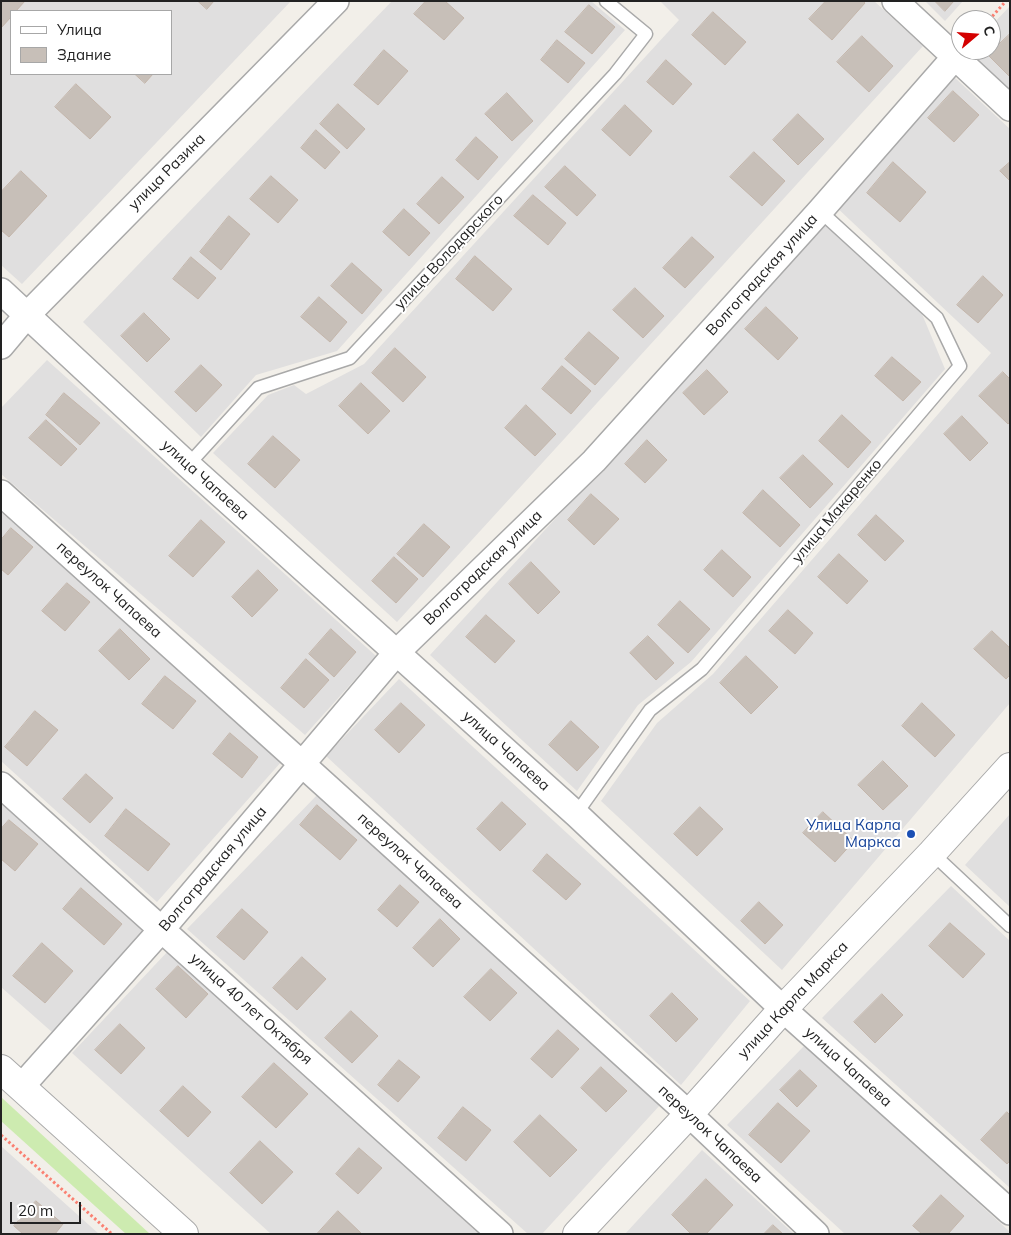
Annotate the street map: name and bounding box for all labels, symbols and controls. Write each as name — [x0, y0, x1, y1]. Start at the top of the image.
legend — [10, 10, 172, 75]
north arrow — [951, 10, 1001, 60]
text: Улица — [57, 20, 102, 39]
text: С — [979, 23, 999, 38]
text: Здание — [57, 45, 111, 64]
street label: улица Разина — [125, 130, 209, 214]
street label: улица Володарского — [391, 191, 507, 313]
street label: Волгоградская улица — [703, 210, 821, 340]
street label: улица Чапаева — [158, 436, 252, 524]
street label: улица Макаренко — [788, 455, 886, 567]
street label: Волгоградская улица — [420, 507, 546, 629]
street label: переулок Чапаева — [53, 538, 165, 642]
street label: улица Чапаева — [459, 707, 553, 795]
street label: Волгоградская улица — [155, 803, 271, 935]
street label: переулок Чапаева — [354, 809, 466, 913]
place label: Улица Карла Маркса — [806, 816, 901, 851]
marker: Улица Карла Маркса — [905, 828, 917, 840]
street label: улица Карла Маркса — [734, 938, 852, 1062]
street label: улица 40 лет Октября — [186, 949, 316, 1069]
street label: улица Чапаева — [801, 1023, 895, 1111]
street label: переулок Чапаева — [654, 1081, 766, 1187]
scale bar — [12, 1192, 84, 1224]
text: 20 m — [18, 1201, 53, 1220]

